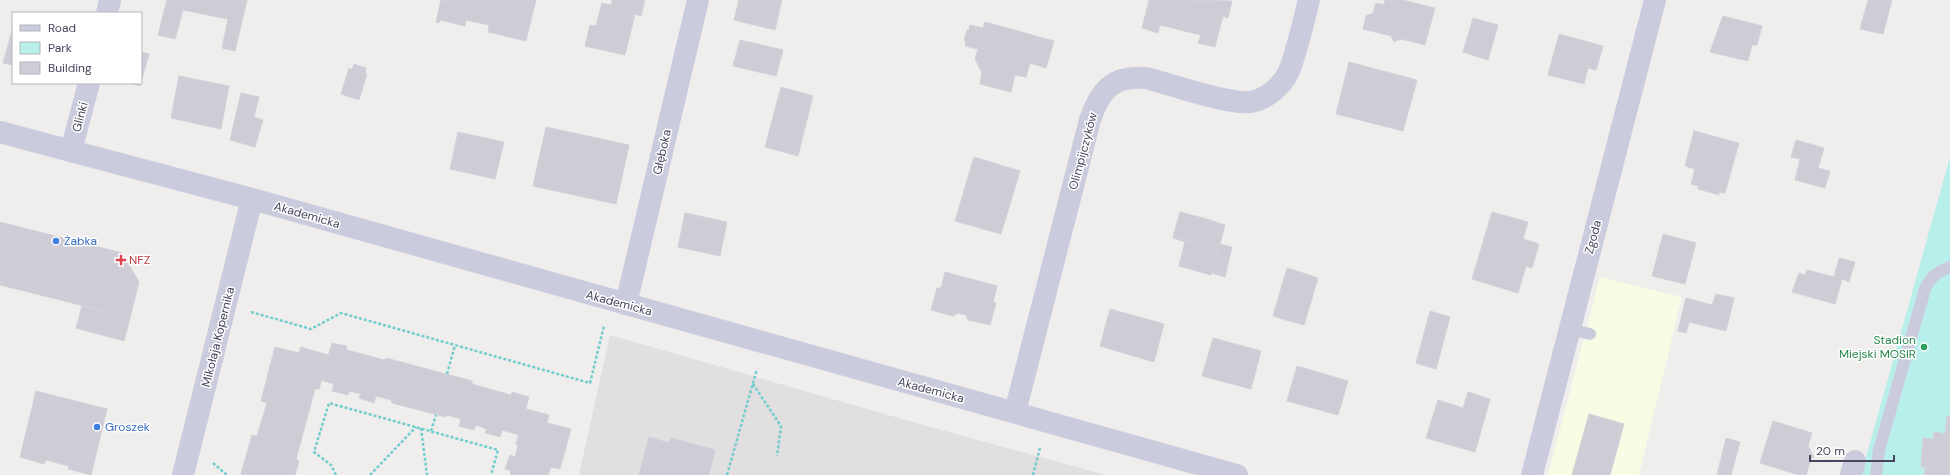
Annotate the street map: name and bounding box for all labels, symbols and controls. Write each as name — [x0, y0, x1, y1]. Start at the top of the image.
legend — [12, 12, 142, 84]
text: Road — [48, 20, 76, 36]
text: Park — [48, 40, 72, 56]
text: Building — [48, 60, 92, 76]
street label: Glinki — [68, 100, 92, 134]
street label: Olimpijczyków — [1065, 111, 1101, 191]
street label: Głęboka — [649, 128, 675, 176]
street label: Akademicka — [272, 198, 342, 232]
street label: Zgoda — [1581, 218, 1605, 256]
place label: Żabka — [64, 233, 97, 249]
marker: Żabka — [51, 236, 61, 246]
place label: NFZ — [129, 252, 150, 268]
marker: NFZ — [116, 255, 126, 265]
street label: Mikołaja Kopernika — [198, 285, 238, 389]
street label: Akademicka — [584, 286, 654, 320]
place label: Stadion Miejski MOSIR — [1839, 332, 1916, 362]
marker: Stadion Miejski MOSIR — [1919, 342, 1929, 352]
street label: Akademicka — [896, 373, 966, 407]
place label: Groszek — [105, 419, 150, 435]
marker: Groszek — [92, 422, 102, 432]
scale bar — [1810, 437, 1894, 463]
text: 20 m — [1816, 443, 1845, 459]

